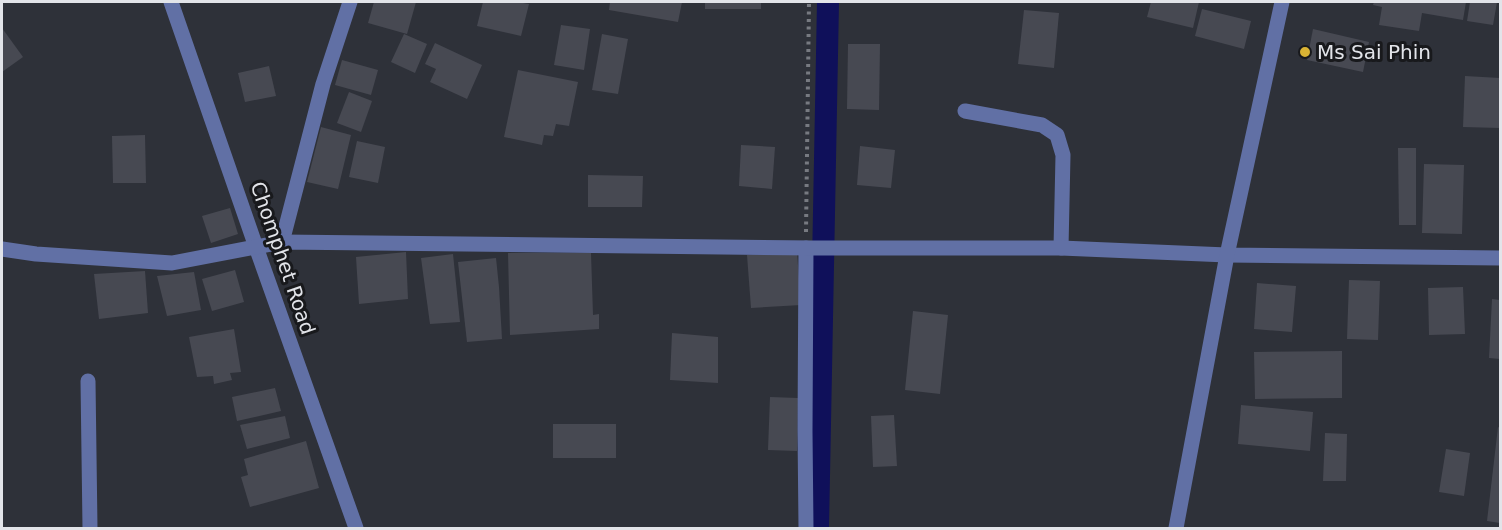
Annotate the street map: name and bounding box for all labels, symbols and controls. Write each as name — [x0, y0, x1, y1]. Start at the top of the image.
place label: Ms Sai Phin — [1317, 40, 1431, 64]
marker: Ms Sai Phin — [1298, 45, 1312, 59]
street label: Chomphet Road — [246, 178, 320, 338]

